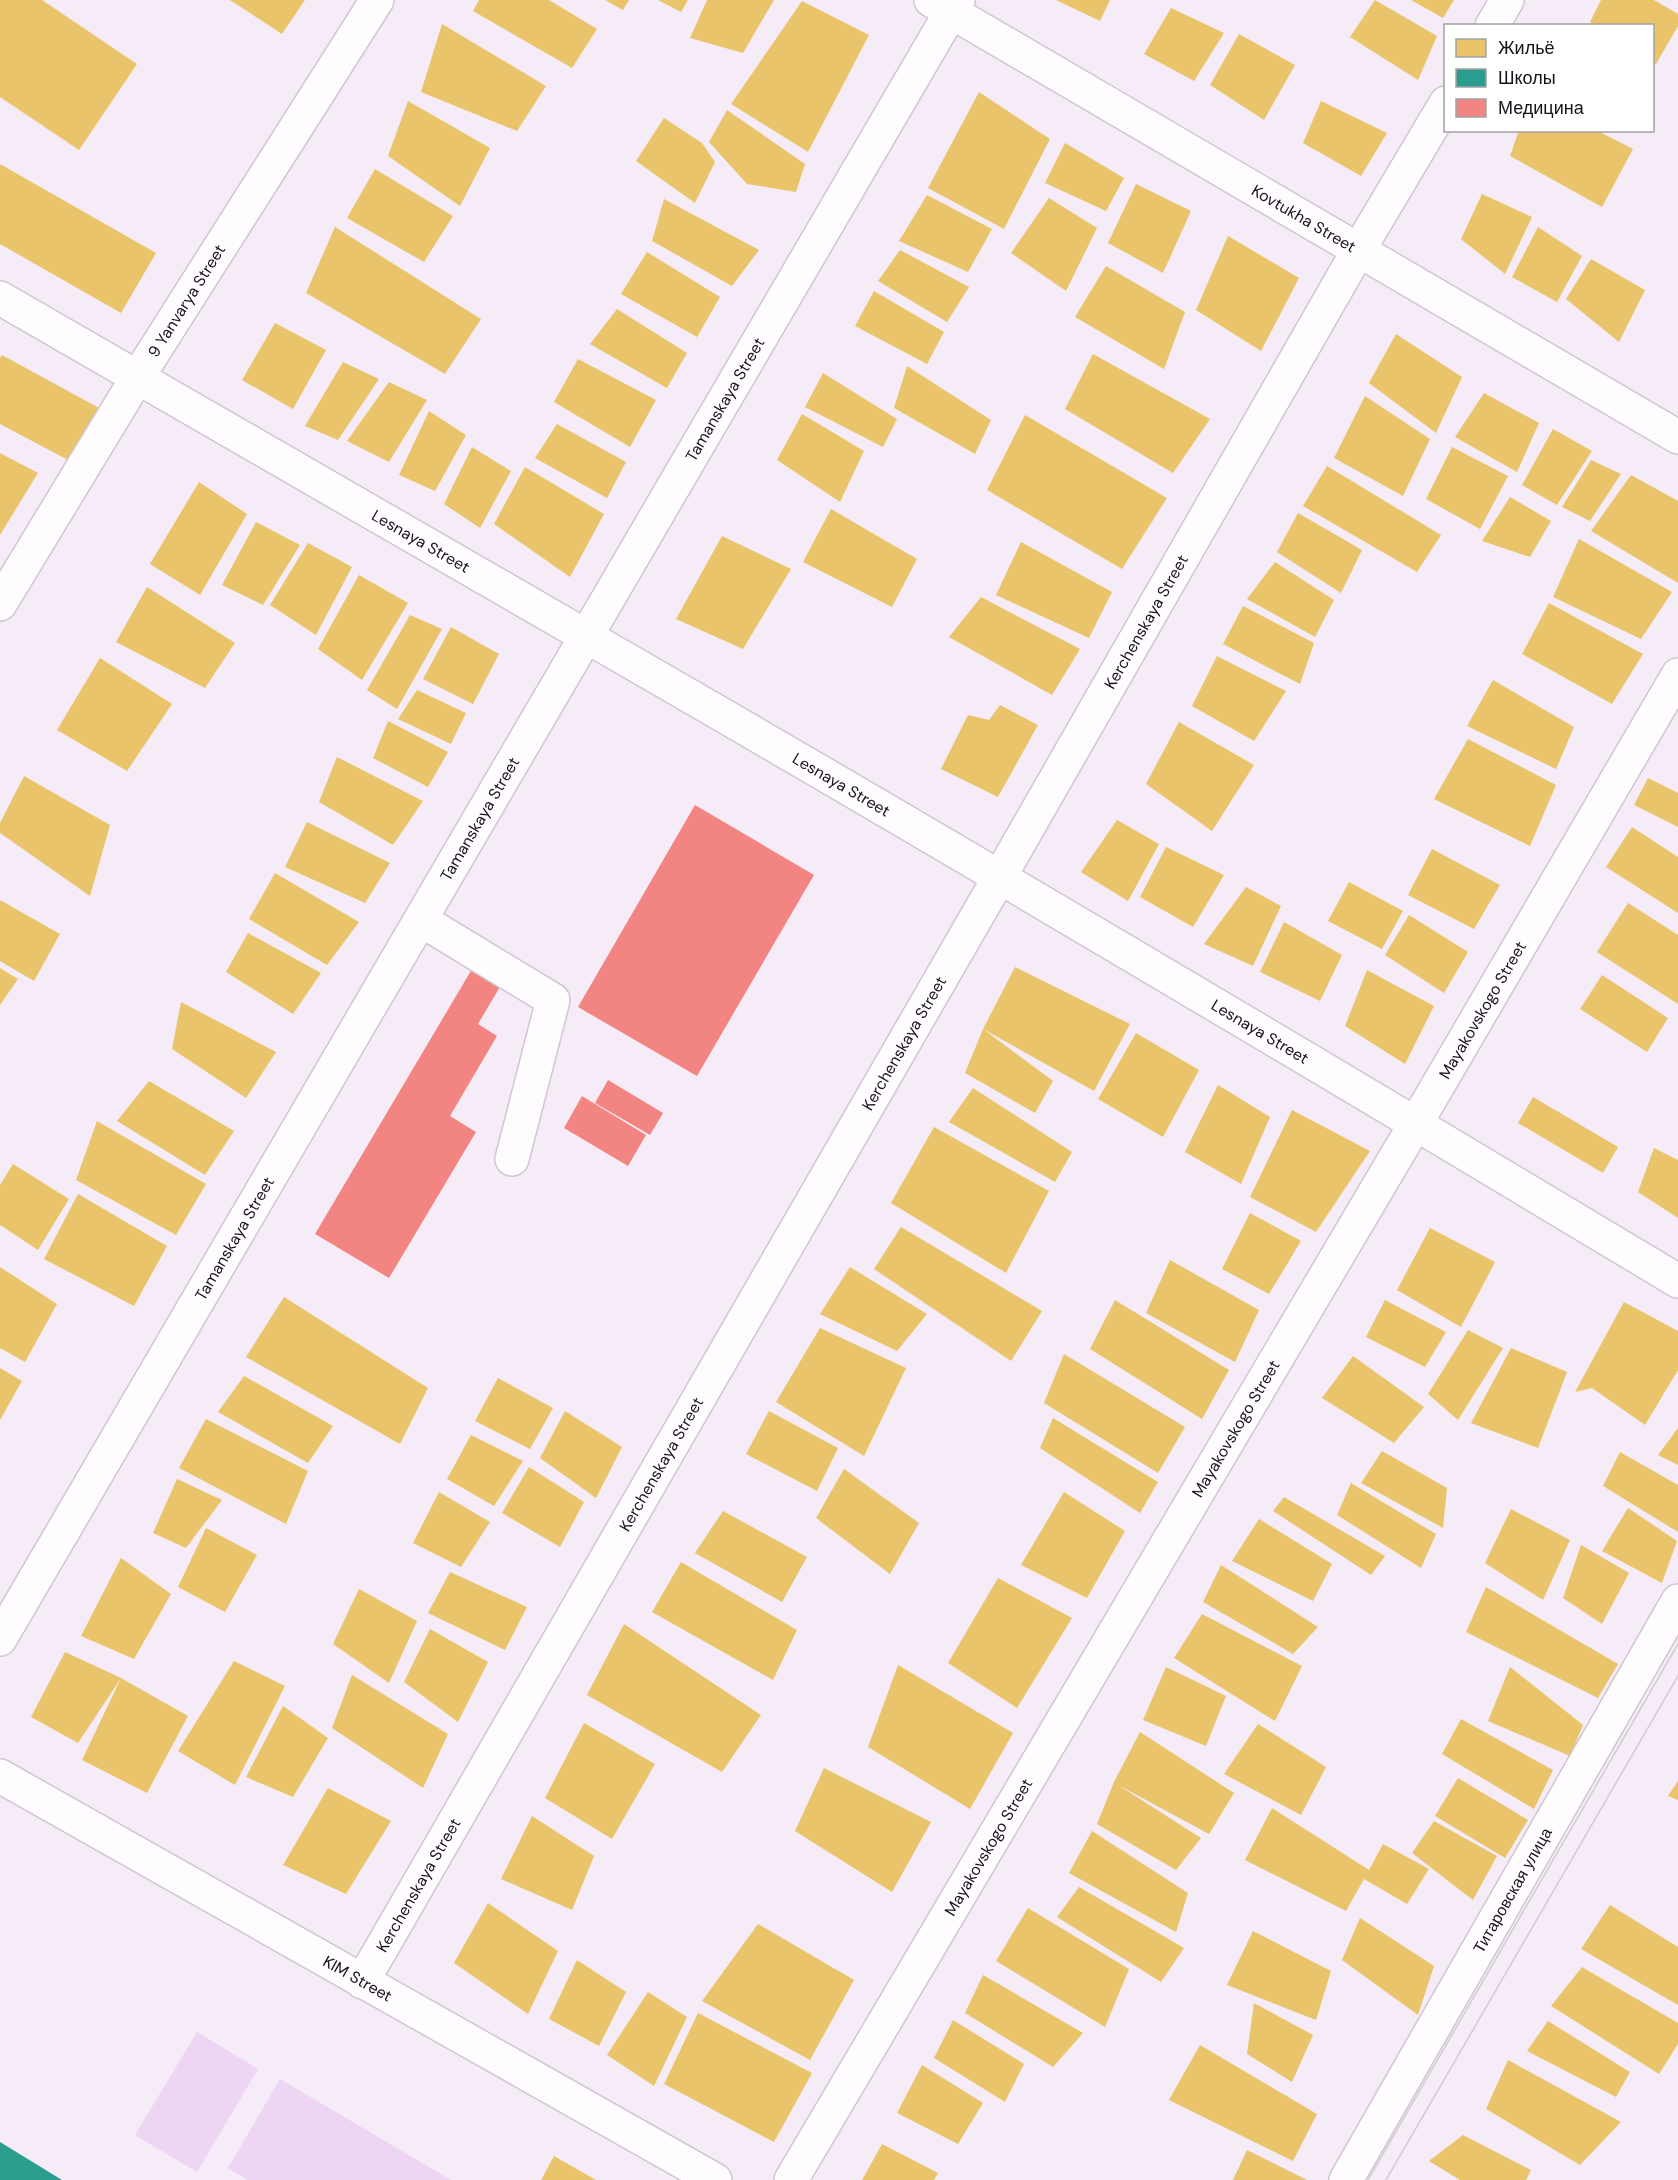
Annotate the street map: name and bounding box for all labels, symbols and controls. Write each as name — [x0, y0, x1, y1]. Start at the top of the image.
legend — [1444, 24, 1654, 132]
text: Жильё — [1498, 36, 1555, 60]
text: Школы — [1498, 66, 1556, 90]
text: Медицина — [1498, 96, 1585, 120]
street label: Kovtukha Street — [1248, 179, 1360, 257]
street label: 9 Yanvarya Street — [143, 240, 230, 361]
street label: Tamanskaya Street — [680, 334, 769, 465]
street label: Lesnaya Street — [368, 504, 474, 577]
street label: Kerchenskaya Street — [1099, 551, 1193, 693]
street label: Lesnaya Street — [789, 748, 894, 821]
street label: Tamanskaya Street — [435, 753, 524, 885]
street label: Mayakovskogo Street — [1434, 937, 1531, 1083]
street label: Kerchenskaya Street — [857, 972, 951, 1114]
street label: Lesnaya Street — [1208, 994, 1313, 1068]
street label: Tamanskaya Street — [190, 1173, 279, 1304]
street label: Mayakovskogo Street — [1187, 1356, 1284, 1501]
street label: Kerchenskaya Street — [614, 1393, 708, 1535]
street label: Mayakovskogo Street — [939, 1774, 1037, 1919]
street label: Kerchenskaya Street — [371, 1814, 465, 1956]
street label: Титаровская улица — [1468, 1824, 1556, 1957]
street label: KIM Street — [319, 1950, 396, 2006]

